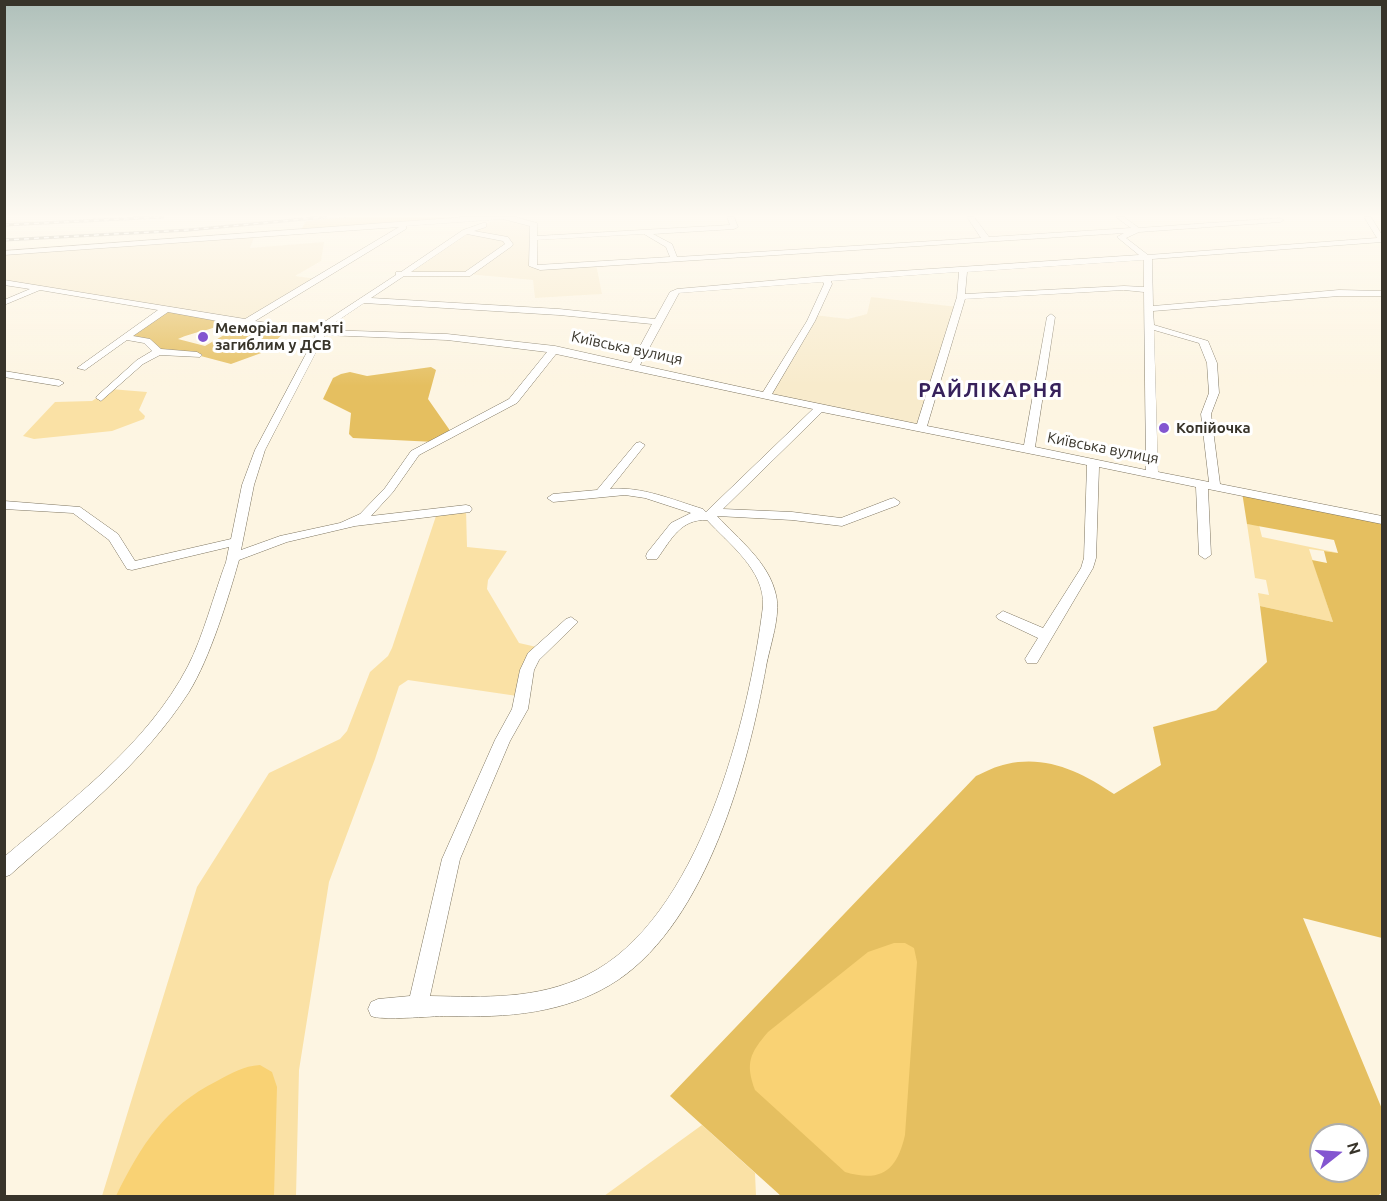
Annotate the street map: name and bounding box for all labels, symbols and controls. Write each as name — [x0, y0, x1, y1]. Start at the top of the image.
place label: Меморіал пам'яті загиблим у ДСВ — [215, 319, 343, 354]
street label: Київська вулиця — [570, 327, 684, 369]
marker: Меморіал пам'яті загиблим у ДСВ — [196, 330, 210, 344]
district label: РАЙЛІКАРНЯ — [918, 378, 1064, 402]
place label: Копійочка — [1176, 419, 1251, 437]
marker: Копійочка — [1157, 421, 1171, 435]
street label: Київська вулиця — [1046, 428, 1160, 468]
north arrow — [1309, 1123, 1369, 1183]
text: N — [1344, 1140, 1365, 1157]

